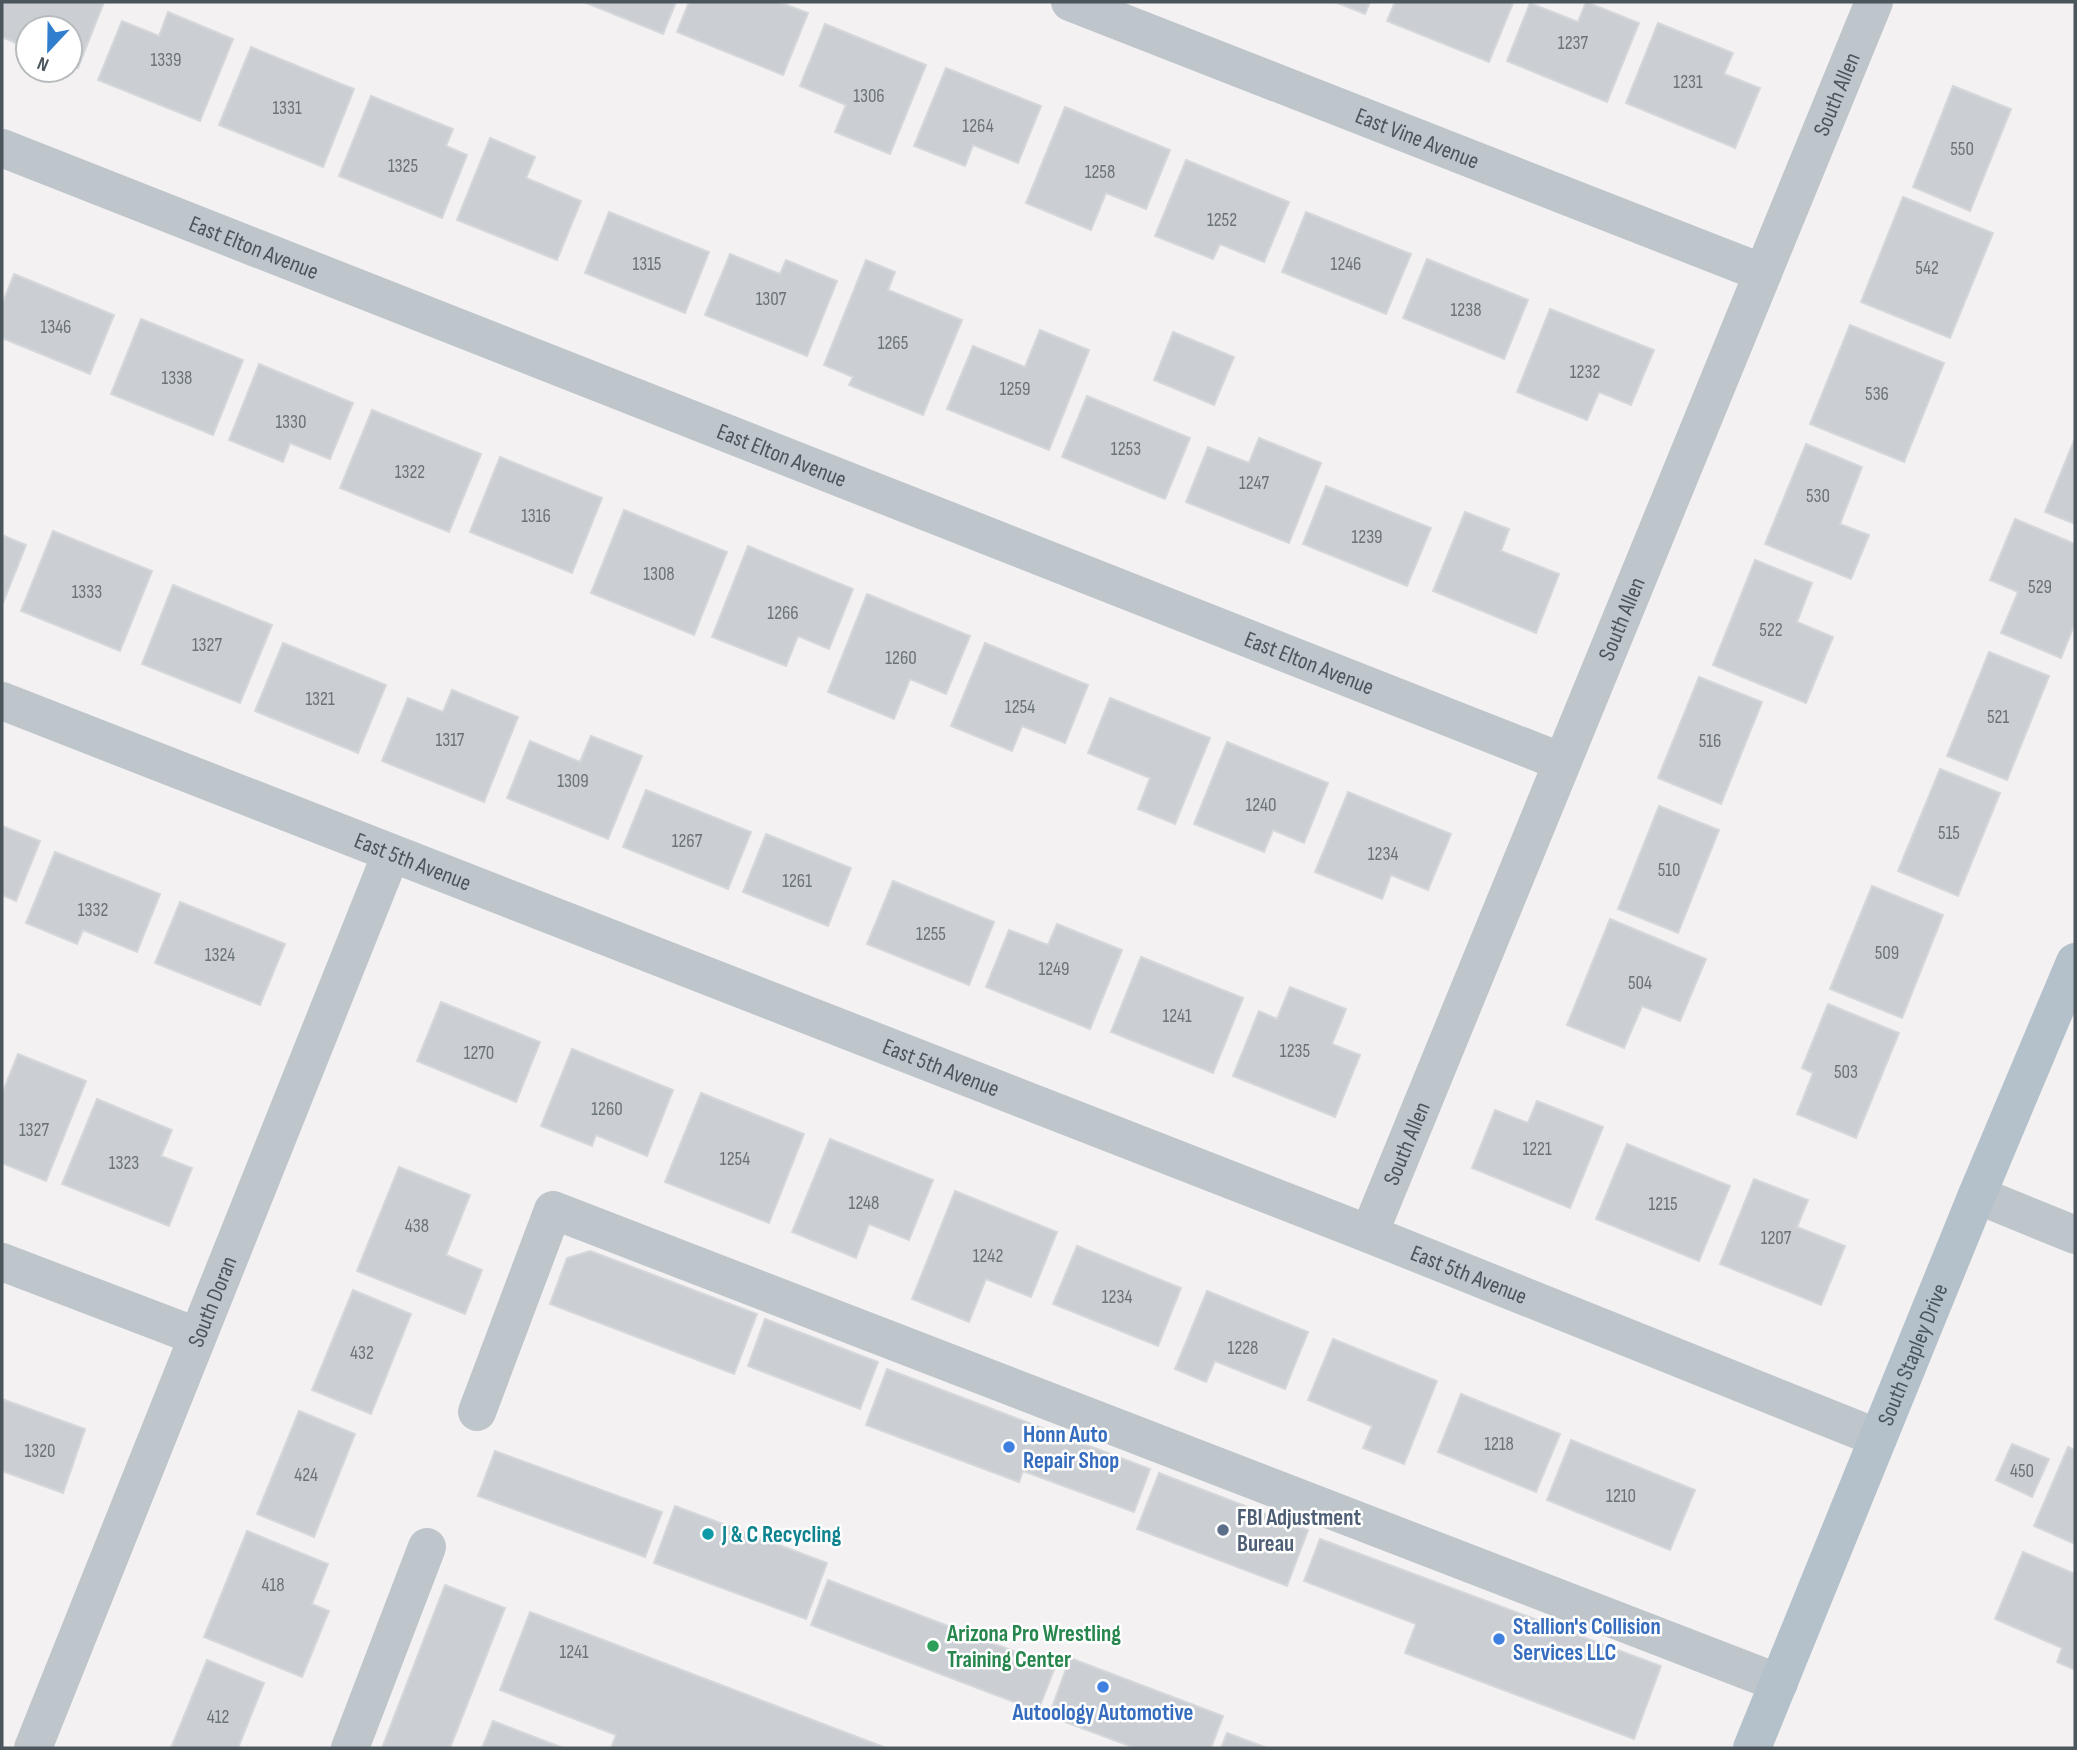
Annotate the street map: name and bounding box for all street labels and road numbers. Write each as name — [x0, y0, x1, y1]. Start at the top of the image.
street label: South Allen — [1808, 49, 1867, 140]
street label: East Vine Avenue — [1351, 102, 1483, 176]
street label: East Elton Avenue — [185, 210, 323, 286]
street label: East Elton Avenue — [713, 418, 850, 494]
street label: South Allen — [1593, 573, 1652, 665]
street label: East Elton Avenue — [1240, 625, 1378, 702]
street label: East 5th Avenue — [350, 827, 475, 898]
street label: East 5th Avenue — [878, 1033, 1003, 1103]
street label: South Allen — [1378, 1098, 1437, 1189]
street label: East 5th Avenue — [1406, 1239, 1531, 1311]
street label: South Doran — [182, 1252, 243, 1351]
street label: South Stapley Drive — [1872, 1280, 1954, 1430]

